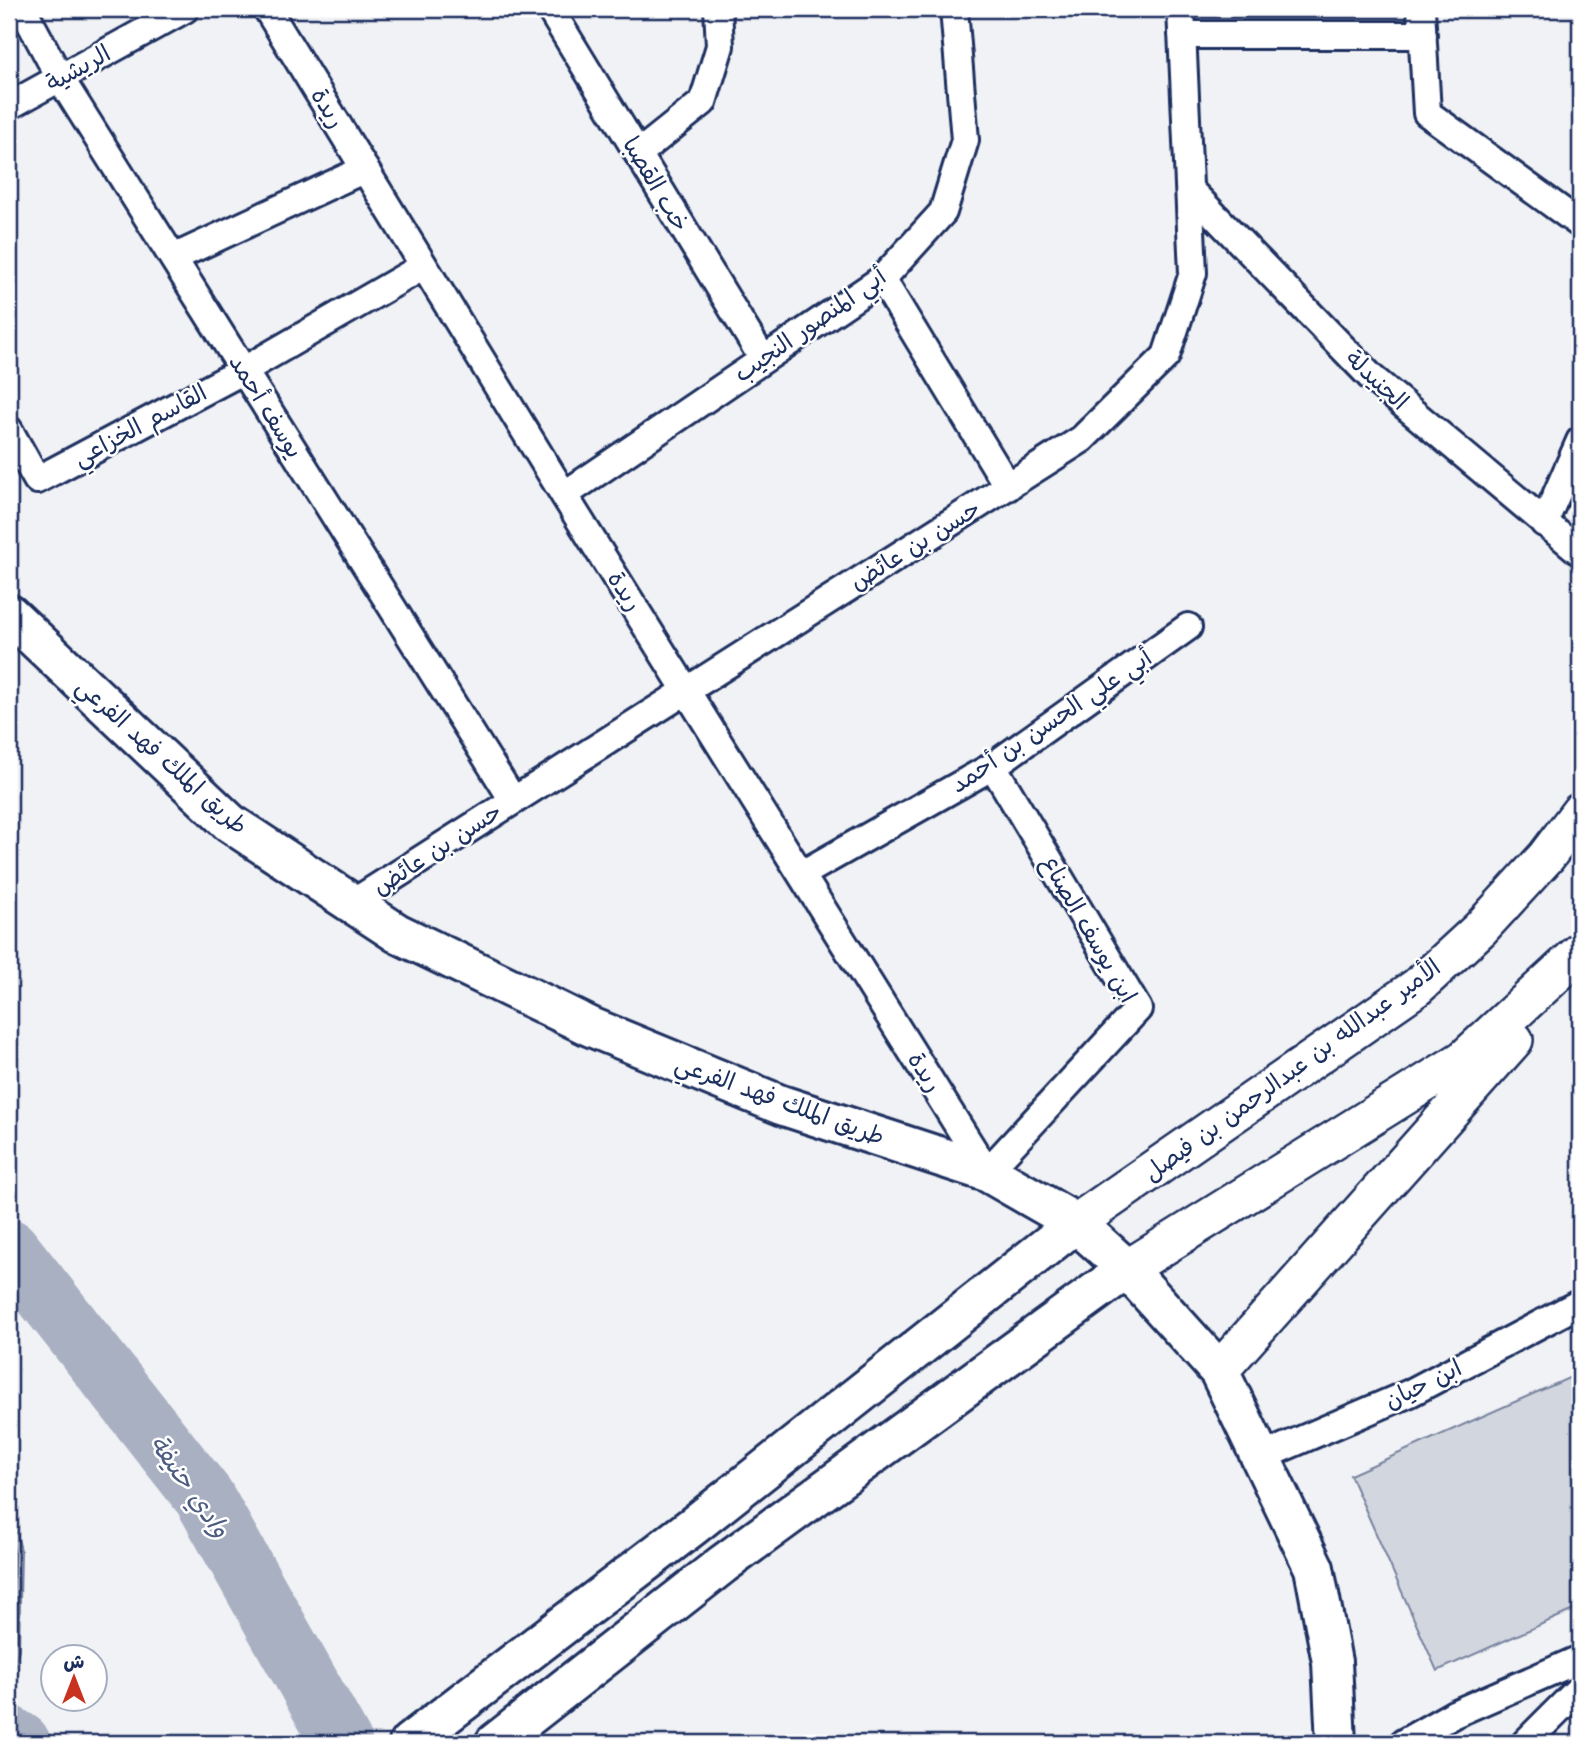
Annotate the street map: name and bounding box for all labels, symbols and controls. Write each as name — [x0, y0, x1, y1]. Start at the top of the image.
street label: الريشية — [40, 37, 116, 99]
street label: ريدة — [303, 82, 353, 134]
street label: خب القصبا — [615, 131, 697, 237]
street label: أبي المنصور النجيب — [728, 261, 895, 394]
street label: الجنيدلة — [1339, 343, 1415, 417]
street label: يوسف أحمد — [221, 348, 311, 464]
street label: القاسم الخزاعي — [67, 376, 215, 478]
street label: حسن بن عائض — [844, 492, 986, 598]
street label: ريدة — [600, 565, 650, 617]
street label: أبي علي الحسن بن أحمد — [944, 641, 1161, 805]
street label: طريق الملك فهد الفرعي — [66, 670, 255, 845]
street label: حسن بن عائض — [366, 795, 508, 903]
street label: ابن يوسف الصناع — [1033, 849, 1144, 1009]
street label: الأمير عبدالله بن عبدالرحمن بن فيصل — [1136, 950, 1447, 1189]
street label: ريدة — [900, 1046, 950, 1098]
street label: طريق الملك فهد الفرعي — [669, 1047, 889, 1157]
street label: ابن حيان — [1379, 1352, 1467, 1416]
water label: وادي حنيفة — [141, 1427, 239, 1545]
north arrow — [38, 1644, 108, 1714]
text: ش — [64, 1649, 85, 1674]

